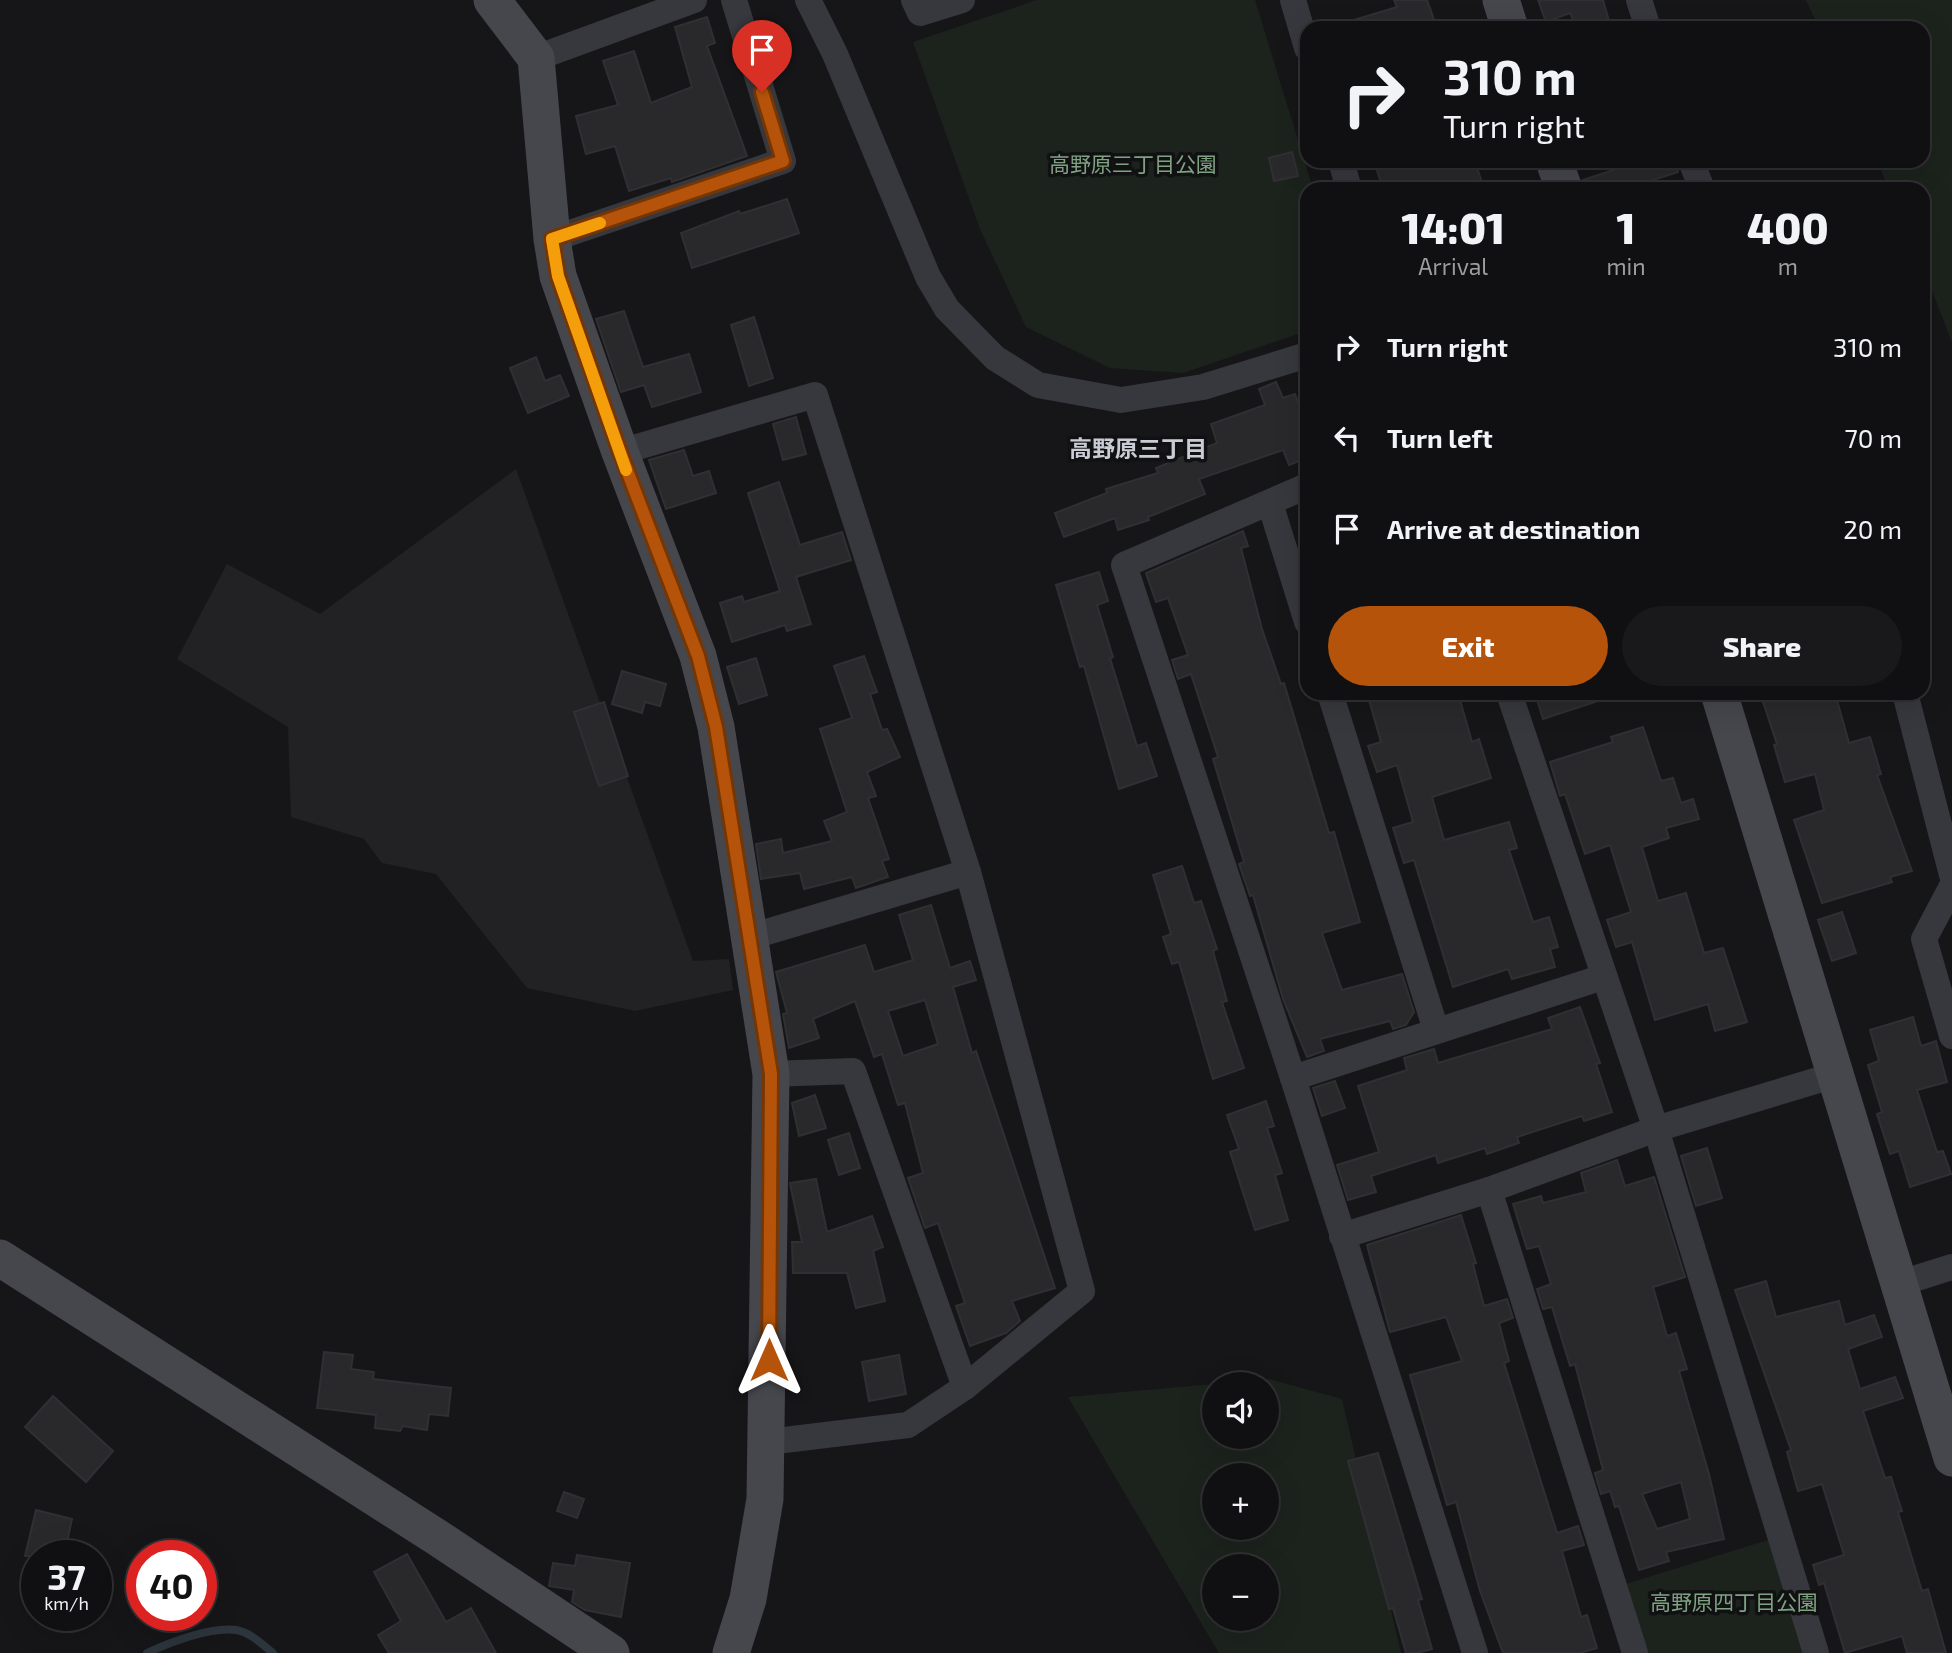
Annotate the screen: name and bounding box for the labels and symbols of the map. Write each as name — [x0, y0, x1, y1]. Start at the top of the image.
pin — [732, 20, 792, 92]
park label: 高野原三丁目公園 — [1049, 151, 1217, 176]
district label: 高野原三丁目 — [1069, 434, 1207, 462]
position arrow — [732, 1323, 806, 1397]
speed limit sign: 40 — [126, 1540, 217, 1631]
park label: 高野原四丁目公園 — [1650, 1589, 1818, 1614]

